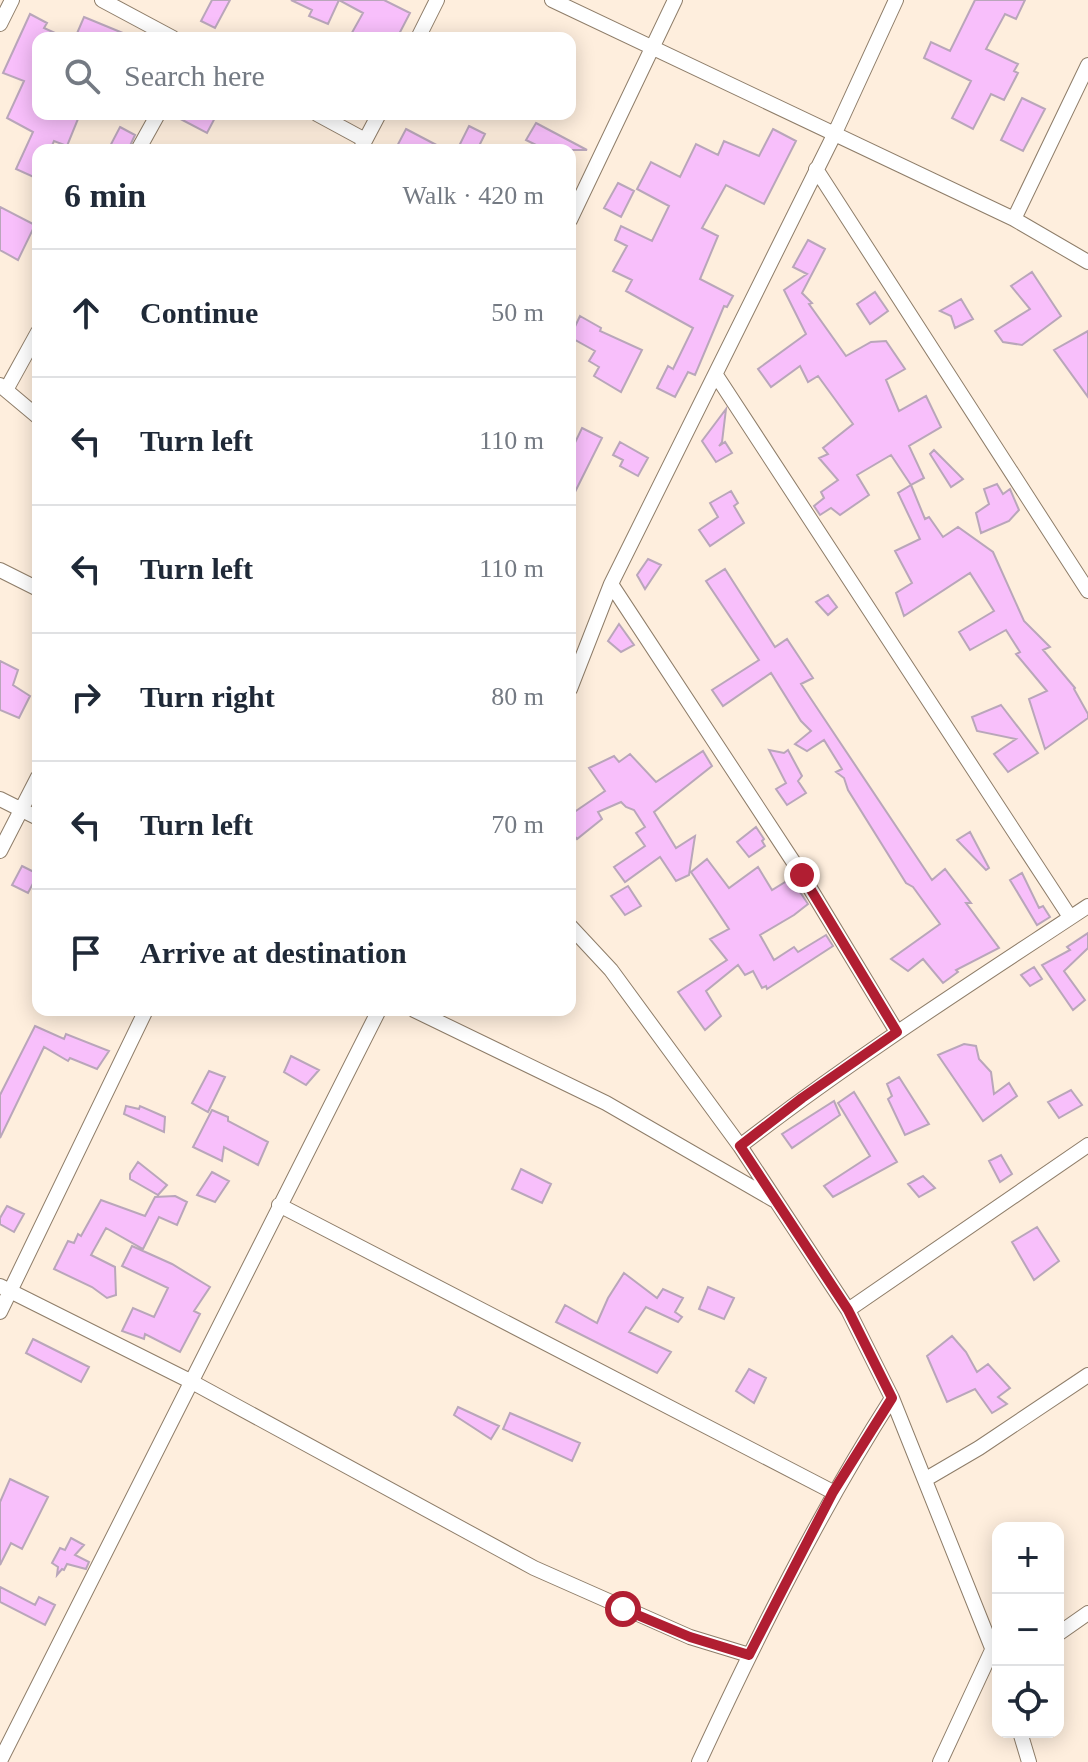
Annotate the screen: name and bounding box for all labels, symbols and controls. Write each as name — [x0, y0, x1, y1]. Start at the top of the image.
search box — [32, 32, 576, 120]
icon: search — [60, 54, 104, 98]
text: Search here — [124, 59, 265, 92]
text: 6 min — [64, 177, 146, 214]
text: Walk · 420 m — [402, 181, 544, 210]
icon: ahead — [64, 291, 108, 335]
text: Continue — [140, 296, 258, 329]
text: 50 m — [491, 298, 544, 327]
icon: left — [64, 419, 108, 463]
text: Turn left — [140, 424, 253, 457]
text: 110 m — [479, 426, 544, 455]
icon: left — [64, 547, 108, 591]
text: Turn left — [140, 552, 253, 585]
text: 110 m — [479, 554, 544, 583]
icon: right — [64, 675, 108, 719]
text: Turn right — [140, 680, 275, 713]
text: 80 m — [491, 682, 544, 711]
icon: left — [64, 803, 108, 847]
text: Turn left — [140, 808, 253, 841]
text: 70 m — [491, 810, 544, 839]
route end — [784, 857, 820, 893]
icon: arrive — [64, 931, 108, 975]
text: Arrive at destination — [140, 936, 407, 969]
map controls — [992, 1522, 1064, 1738]
button: + — [992, 1522, 1064, 1594]
route start — [605, 1591, 641, 1627]
button: − — [992, 1594, 1064, 1666]
button: locate — [992, 1666, 1064, 1738]

